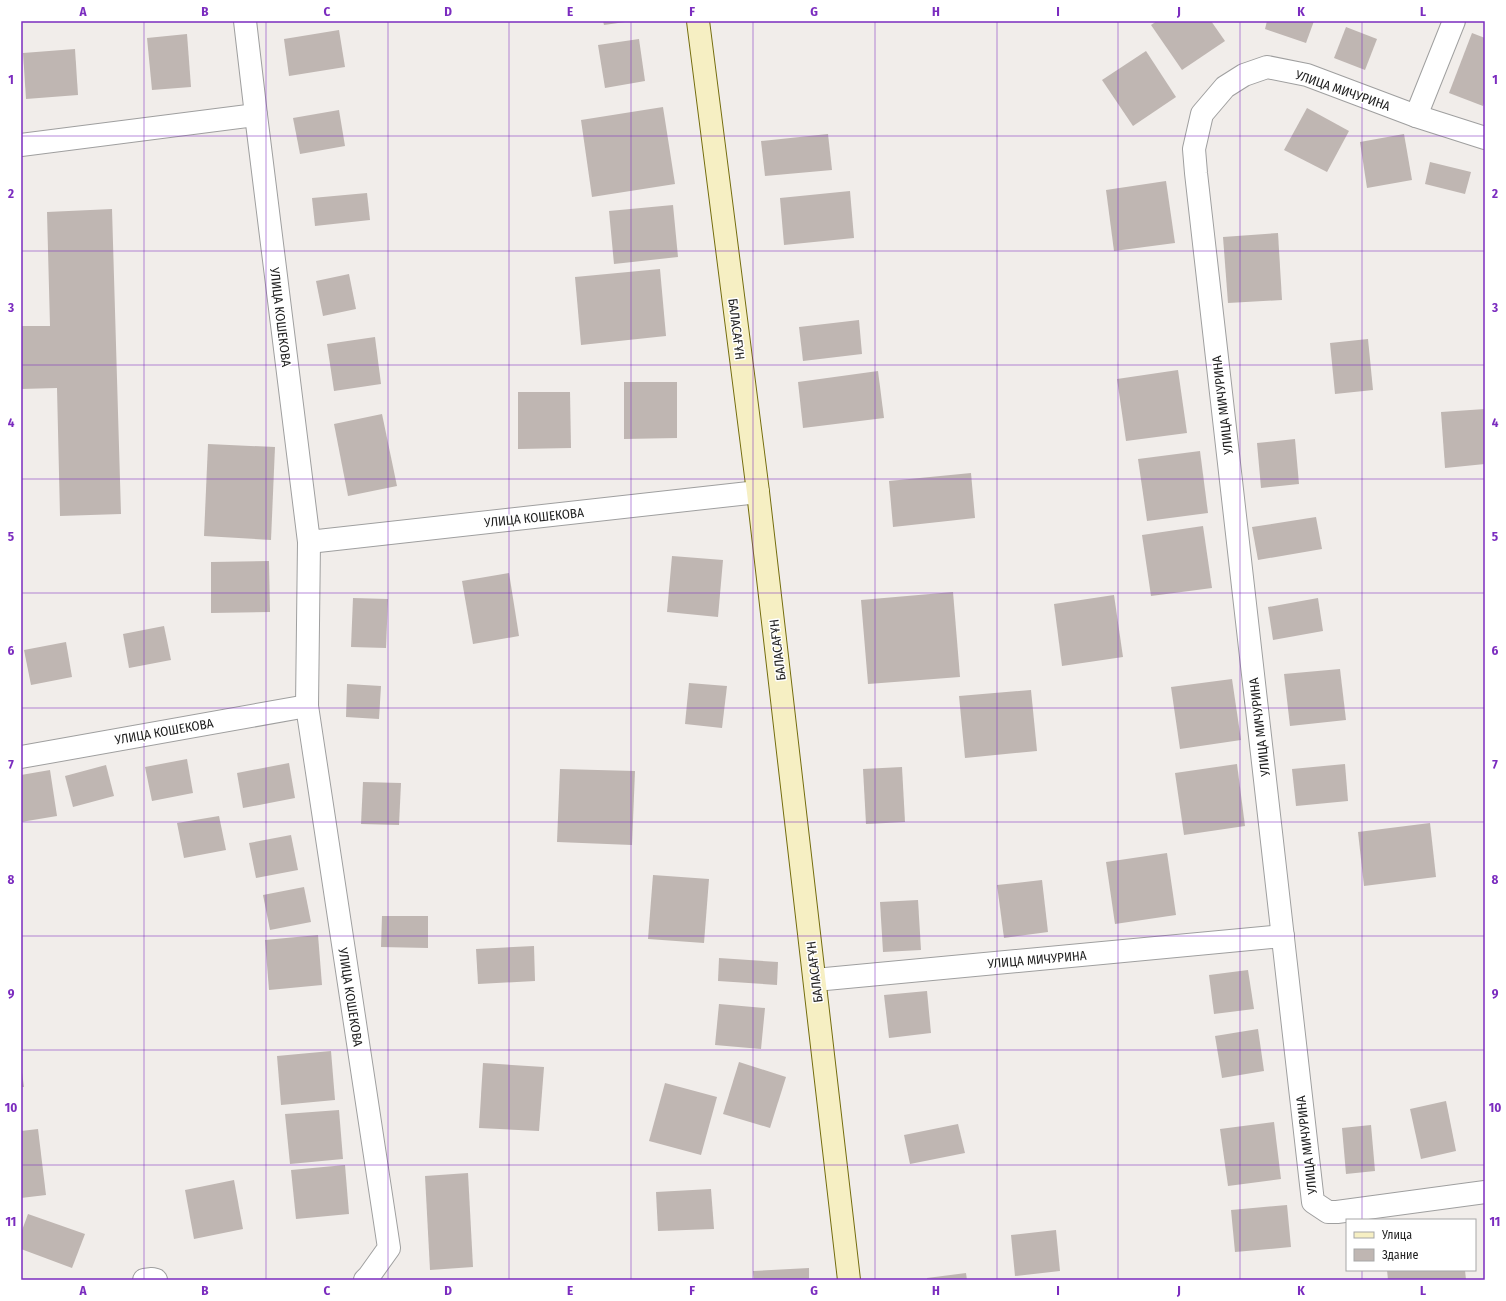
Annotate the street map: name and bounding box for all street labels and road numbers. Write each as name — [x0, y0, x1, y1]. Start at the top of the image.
street label: УЛИЦА МИЧУРИНА — [1292, 67, 1392, 114]
street label: УЛИЦА КОШЕКОВА — [267, 266, 294, 368]
street label: БАЛАСАҒҰН — [725, 298, 748, 361]
street label: УЛИЦА МИЧУРИНА — [1209, 355, 1236, 456]
street label: УЛИЦА КОШЕКОВА — [483, 505, 585, 530]
street label: БАЛАСАҒҰН — [766, 618, 789, 681]
street label: УЛИЦА МИЧУРИНА — [1246, 677, 1273, 778]
street label: УЛИЦА КОШЕКОВА — [113, 715, 215, 748]
street label: БАЛАСАҒҰН — [803, 940, 826, 1003]
street label: УЛИЦА КОШЕКОВА — [335, 946, 366, 1048]
street label: УЛИЦА МИЧУРИНА — [986, 948, 1087, 971]
street label: УЛИЦА МИЧУРИНА — [1293, 1095, 1320, 1196]

